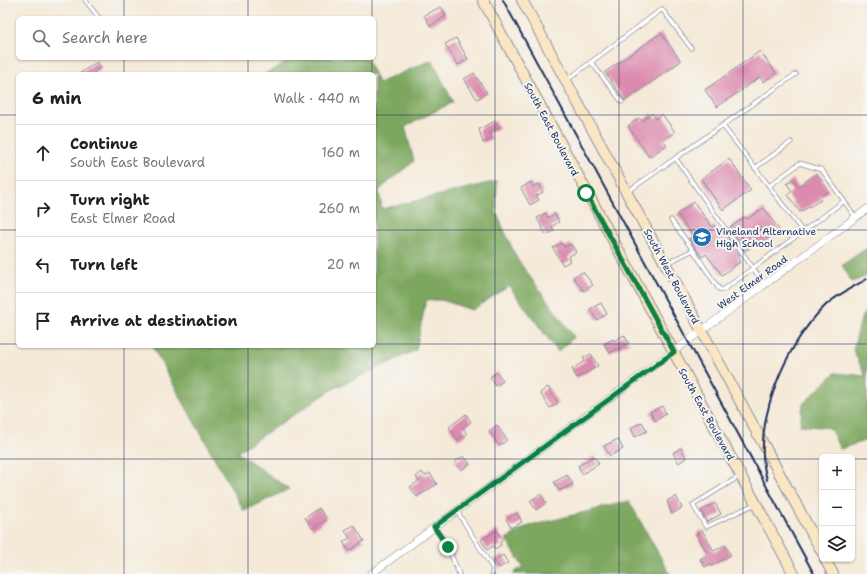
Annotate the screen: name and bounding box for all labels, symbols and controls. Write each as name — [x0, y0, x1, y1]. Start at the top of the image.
search box — [16, 16, 376, 60]
icon: search — [30, 27, 52, 49]
text: Search here — [62, 28, 148, 48]
street label: South East Boulevard — [521, 80, 582, 179]
text: 6 min — [32, 87, 82, 109]
text: Walk · 440 m — [274, 90, 360, 107]
text: Continue — [70, 134, 138, 154]
icon: ahead — [32, 142, 54, 164]
text: 160 m — [322, 144, 360, 161]
text: South East Boulevard — [70, 154, 205, 171]
route start — [577, 184, 595, 202]
text: Turn right — [70, 190, 150, 210]
icon: right — [32, 198, 54, 220]
text: 260 m — [318, 200, 360, 217]
text: East Elmer Road — [70, 210, 176, 227]
place label: Vineland Alternative High School — [716, 225, 817, 250]
street label: South West Boulevard — [641, 226, 703, 327]
school or university icon: Vineland Alternative High School — [691, 226, 713, 248]
street label: West Elmer Road — [715, 252, 790, 312]
icon: left — [32, 254, 54, 276]
text: Turn left — [70, 255, 138, 275]
text: 20 m — [327, 256, 360, 273]
icon: arrive — [32, 310, 54, 332]
text: Arrive at destination — [70, 311, 238, 331]
street label: South East Boulevard — [676, 366, 738, 463]
map controls — [819, 454, 855, 562]
button: + — [819, 454, 855, 490]
button: − — [819, 490, 855, 526]
button: layers — [819, 526, 855, 562]
route end — [439, 538, 457, 556]

